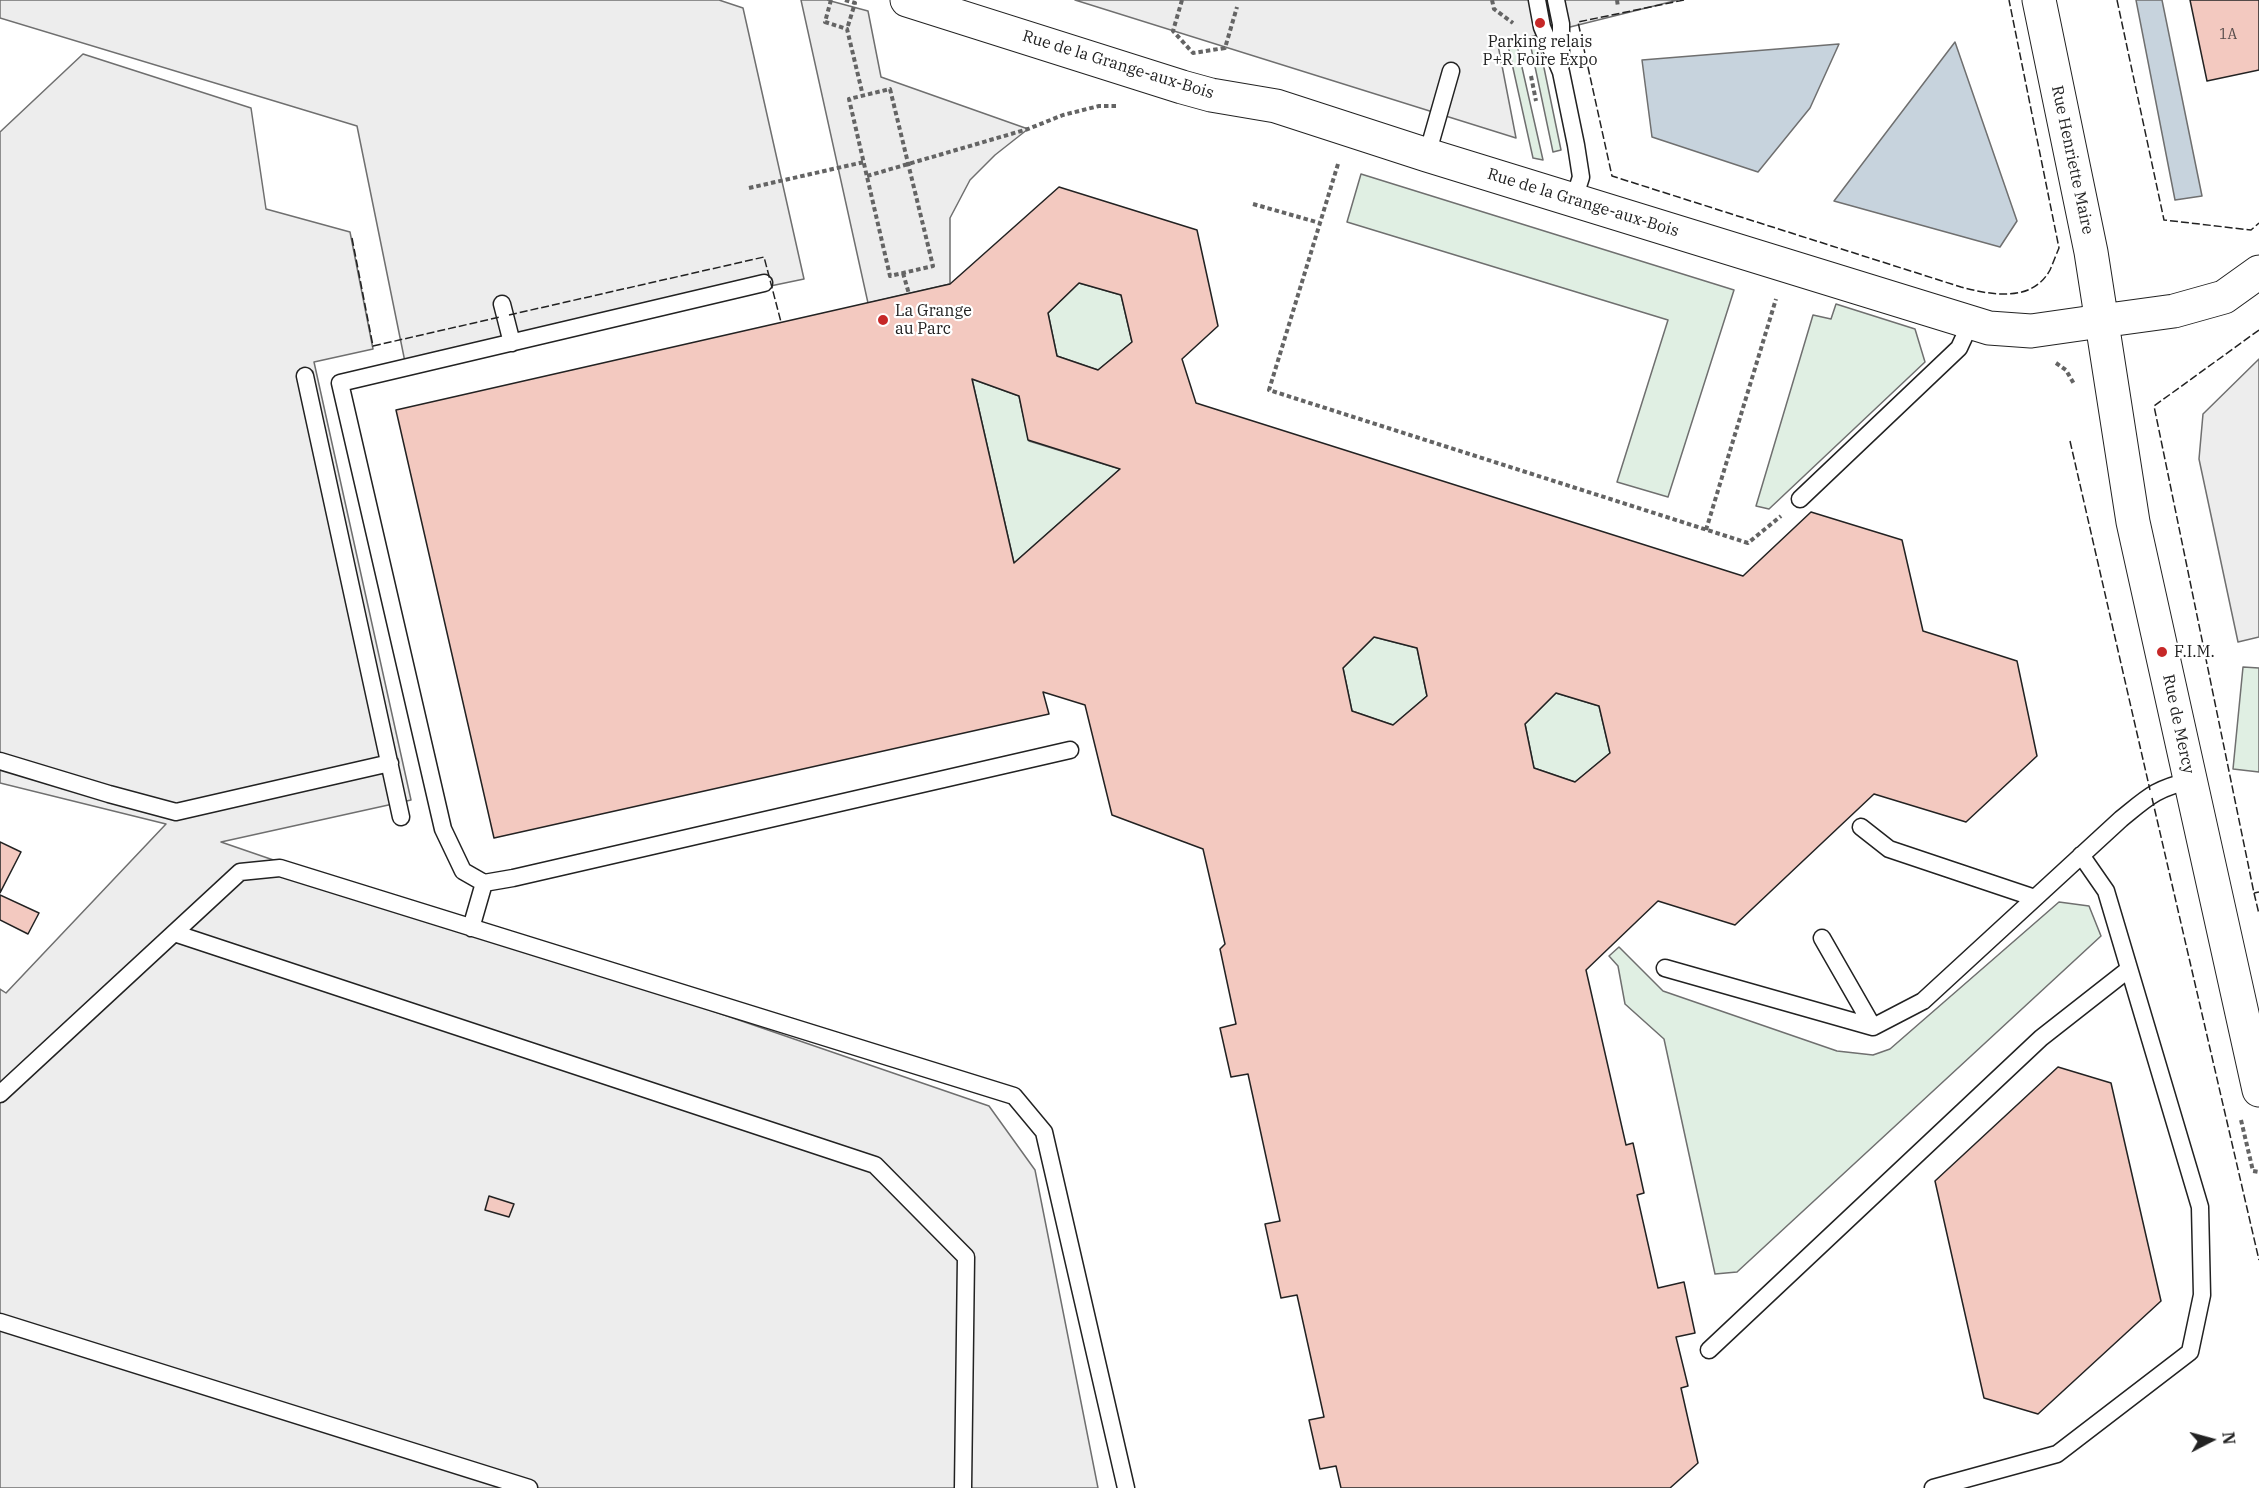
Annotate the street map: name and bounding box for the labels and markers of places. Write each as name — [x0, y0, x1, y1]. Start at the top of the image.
marker: Parking relais P+R Foire Expo — [1533, 16, 1547, 30]
place label: Parking relais P+R Foire Expo — [1482, 32, 1598, 70]
place label: La Grange au Parc — [895, 301, 972, 339]
marker: La Grange au Parc — [876, 313, 890, 327]
place label: F.I.M. — [2174, 642, 2215, 662]
marker: F.I.M. — [2155, 645, 2169, 659]

